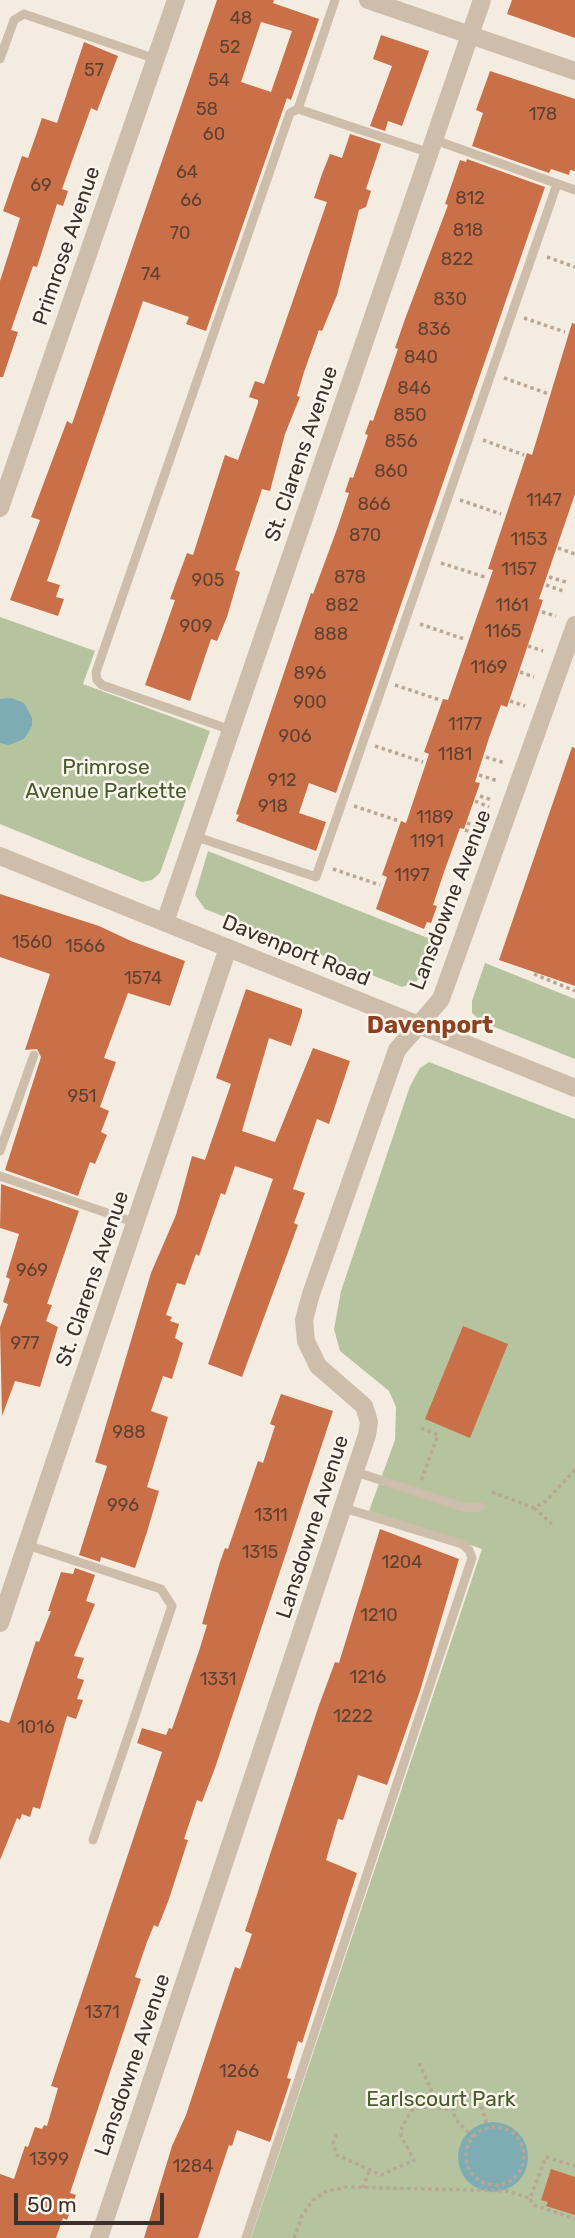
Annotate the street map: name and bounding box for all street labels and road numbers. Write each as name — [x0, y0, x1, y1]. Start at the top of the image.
street label: Primrose Avenue — [28, 163, 106, 329]
street label: St. Clarens Avenue — [260, 363, 344, 545]
street label: Lansdowne Avenue — [405, 806, 497, 994]
street label: Davenport Road — [218, 910, 374, 992]
street label: St. Clarens Avenue — [51, 1188, 135, 1370]
street label: Lansdowne Avenue — [271, 1432, 355, 1622]
street label: Lansdowne Avenue — [90, 1971, 176, 2159]

